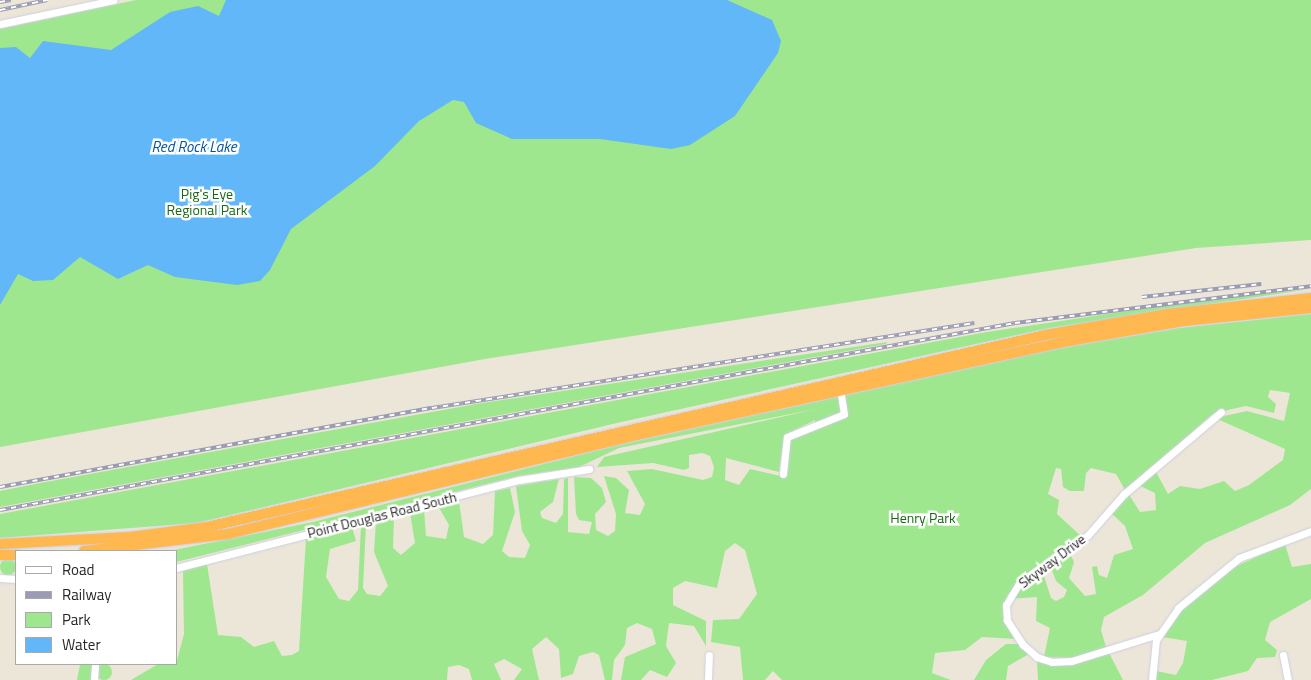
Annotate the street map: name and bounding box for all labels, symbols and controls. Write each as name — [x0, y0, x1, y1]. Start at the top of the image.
water label: Red Rock Lake — [151, 138, 237, 156]
park label: Pig's Eye Regional Park — [167, 186, 247, 218]
street label: Point Douglas Road South — [306, 488, 458, 542]
park label: Henry Park — [890, 510, 956, 526]
street label: Skyway Drive — [1015, 531, 1089, 591]
legend — [15, 550, 178, 665]
text: Road — [62, 558, 94, 581]
text: Railway — [62, 583, 112, 606]
text: Park — [62, 608, 91, 631]
text: Water — [62, 633, 101, 656]

